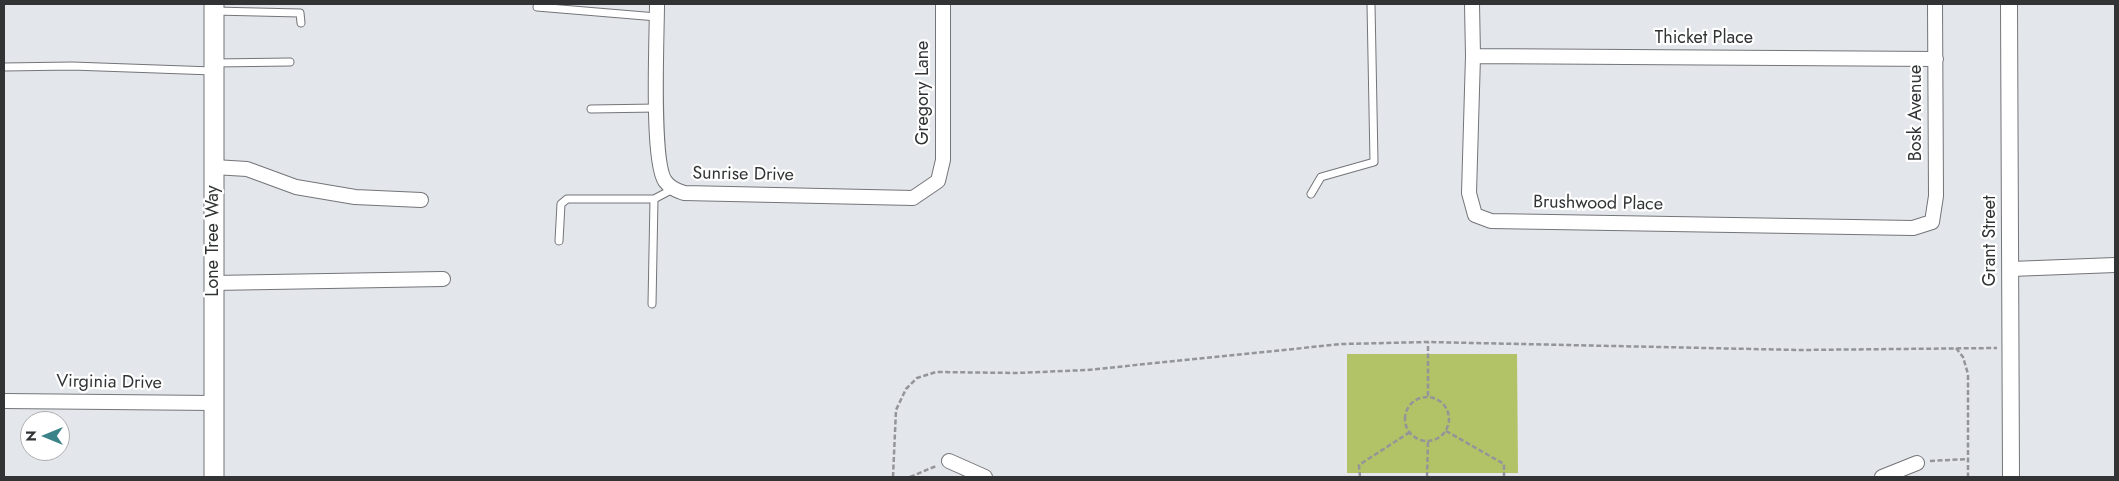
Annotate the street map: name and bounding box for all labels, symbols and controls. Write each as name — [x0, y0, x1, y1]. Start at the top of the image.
street label: Thicket Place — [1655, 28, 1753, 50]
street label: Gregory Lane — [913, 41, 935, 145]
street label: Bosk Avenue — [1906, 65, 1928, 161]
street label: Sunrise Drive — [692, 163, 794, 187]
street label: Lone Tree Way — [203, 185, 225, 297]
street label: Brushwood Place — [1533, 192, 1663, 216]
street label: Grant Street — [1980, 196, 2002, 286]
street label: Virginia Drive — [56, 371, 162, 395]
north arrow — [20, 411, 70, 461]
text: N — [21, 430, 41, 442]

